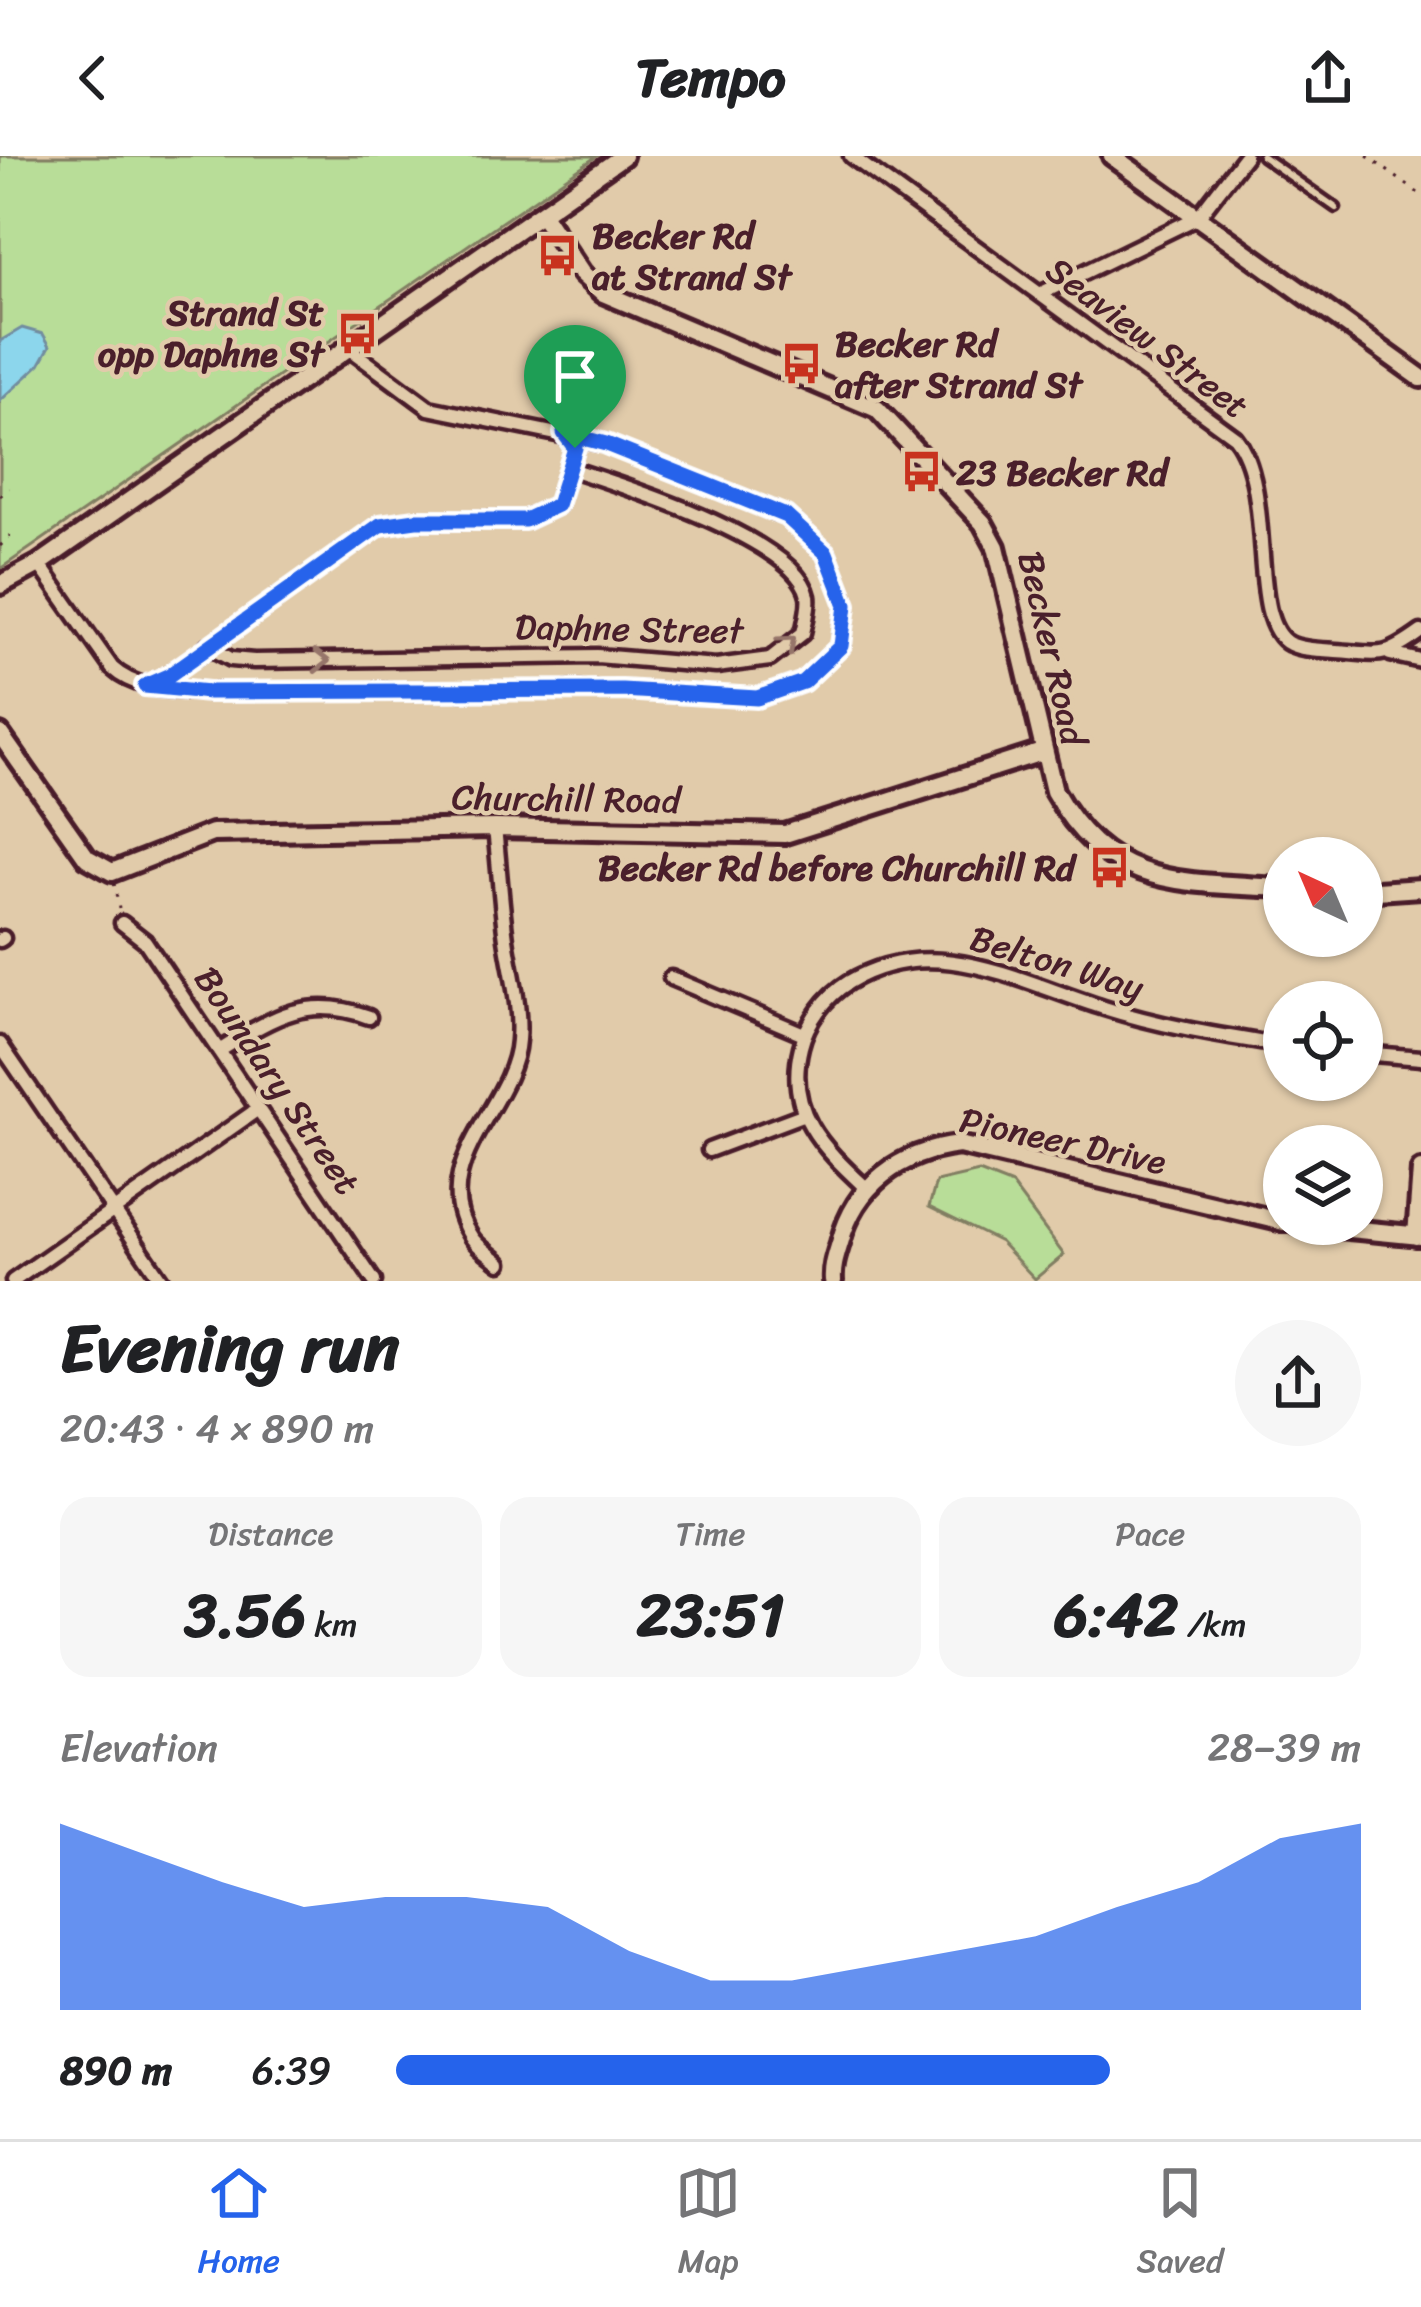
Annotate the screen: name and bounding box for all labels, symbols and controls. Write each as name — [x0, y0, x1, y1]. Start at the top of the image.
text: Tempo — [635, 30, 786, 126]
icon: back — [60, 45, 126, 111]
icon: share — [1295, 45, 1361, 111]
place label: Becker Rd at Strand St — [591, 204, 794, 309]
bus stop icon: Becker Rd at Strand St — [535, 233, 581, 279]
street label: Seaview Street — [1031, 239, 1263, 436]
place label: Strand St opp Daphne St — [98, 281, 326, 386]
bus stop icon: Strand St opp Daphne St — [335, 310, 381, 356]
place label: Becker Rd after Strand St — [834, 312, 1085, 417]
pin — [524, 325, 626, 448]
bus stop icon: Becker Rd after Strand St — [778, 341, 824, 387]
icon: arrive — [542, 343, 608, 409]
place label: 23 Becker Rd — [956, 441, 1171, 505]
bus stop icon: 23 Becker Rd — [899, 449, 945, 495]
street label: Becker Road — [999, 545, 1106, 755]
street label: Daphne Street — [514, 595, 745, 663]
one-way arrow — [774, 636, 796, 658]
one-way arrow — [313, 648, 331, 674]
street label: Churchill Road — [451, 765, 684, 833]
place label: Becker Rd before Churchill Rd — [598, 836, 1078, 900]
north arrow — [1263, 837, 1383, 957]
map controls — [1263, 837, 1383, 1245]
bus stop icon: Becker Rd before Churchill Rd — [1086, 844, 1132, 890]
street label: Belton Way — [962, 906, 1152, 1020]
street label: Boundary Street — [176, 953, 378, 1208]
button: locate — [1263, 981, 1383, 1101]
street label: Pioneer Drive — [954, 1088, 1172, 1194]
button: layers — [1263, 1125, 1383, 1245]
text: Evening run — [60, 1290, 400, 1407]
button: share — [1235, 1320, 1361, 1446]
text: 20:43 · 4 × 890 m — [60, 1394, 374, 1463]
text: Distance — [208, 1505, 333, 1563]
text: Time — [676, 1505, 745, 1563]
text: Pace — [1115, 1505, 1185, 1563]
text: 3.56 — [184, 1563, 306, 1669]
text: 23:51 — [636, 1563, 785, 1669]
text: 6:42 — [1054, 1563, 1178, 1669]
text: km — [306, 1596, 357, 1654]
text: /km — [1178, 1596, 1246, 1654]
text: Elevation — [60, 1713, 218, 1782]
text: 28–39 m — [1207, 1713, 1361, 1782]
text: 890 m — [60, 2036, 172, 2105]
text: 6:39 — [252, 2036, 331, 2105]
tab: Home — [198, 2160, 280, 2290]
tab: Map — [675, 2160, 741, 2290]
tab: Saved — [1136, 2160, 1223, 2290]

